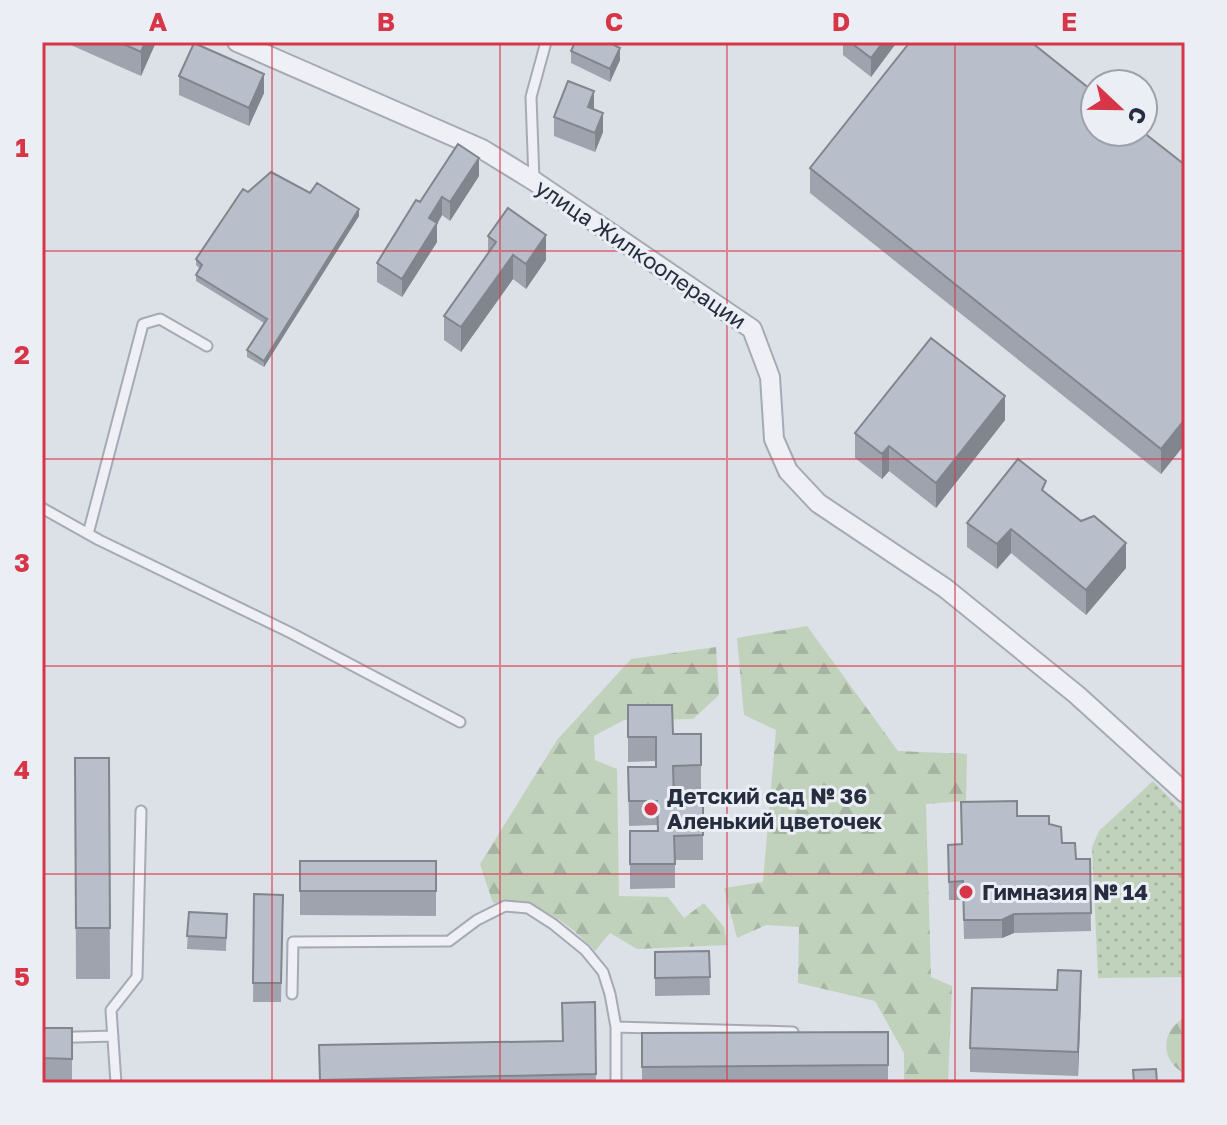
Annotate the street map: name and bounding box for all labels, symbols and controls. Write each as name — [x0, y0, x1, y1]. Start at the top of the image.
text: A — [149, 6, 168, 37]
text: B — [377, 6, 395, 37]
text: C — [605, 6, 623, 37]
text: D — [832, 6, 850, 37]
text: E — [1061, 6, 1077, 37]
north arrow — [1079, 68, 1159, 148]
text: С — [1123, 103, 1153, 128]
text: 1 — [15, 132, 29, 163]
street label: улица Жилкооперации — [531, 173, 752, 334]
text: 2 — [14, 339, 30, 370]
text: 3 — [14, 547, 30, 578]
text: 4 — [14, 754, 30, 785]
place label: Детский сад № 36 Аленький цветочек — [667, 782, 882, 834]
marker: Детский сад № 36 Аленький цветочек — [642, 800, 660, 818]
place label: Гимназия № 14 — [982, 878, 1148, 905]
marker: Гимназия № 14 — [957, 883, 975, 901]
text: 5 — [14, 961, 30, 992]

